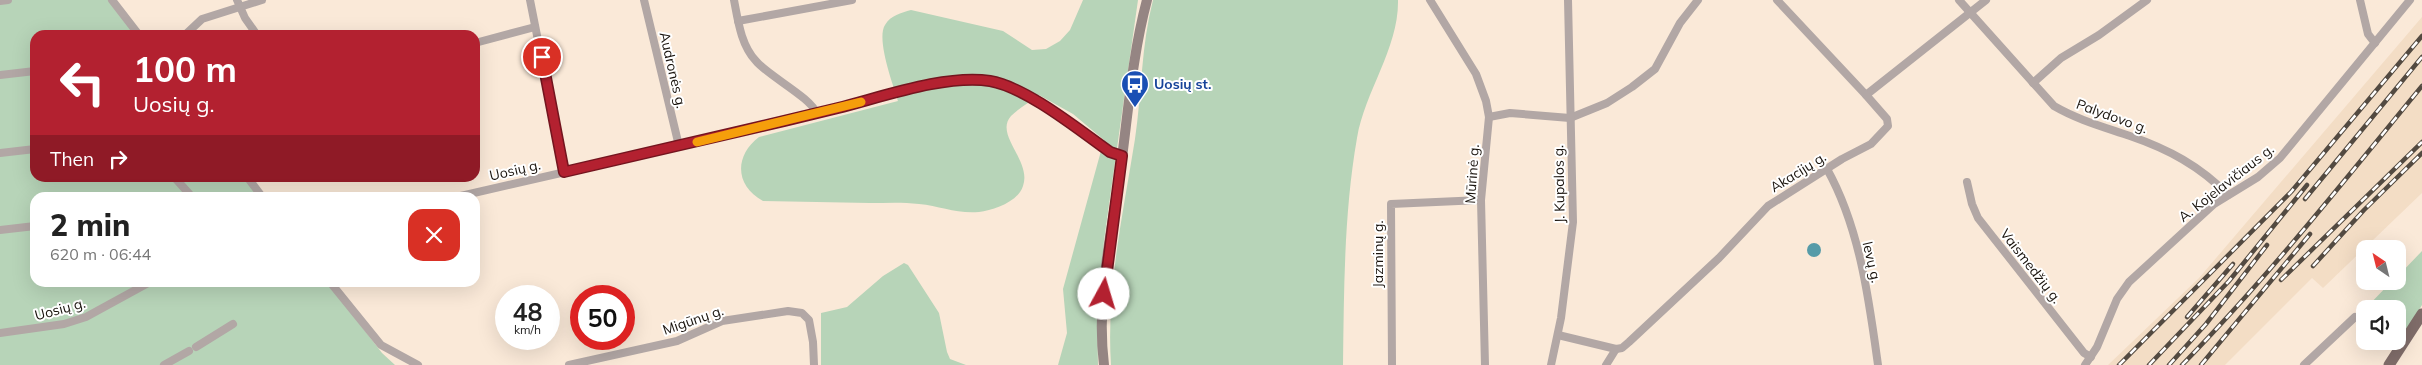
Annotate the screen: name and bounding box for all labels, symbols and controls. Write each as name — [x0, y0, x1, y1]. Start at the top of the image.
street label: Audronės g. — [655, 30, 691, 110]
pin — [521, 36, 563, 78]
icon: arrive — [528, 43, 556, 71]
text: 100 m — [133, 47, 237, 91]
icon: left — [50, 50, 115, 115]
bus stop icon: Uosių st. — [1120, 69, 1150, 108]
place label: Uosių st. — [1154, 75, 1211, 93]
text: Uosių g. — [133, 90, 215, 118]
street label: Palydovo g. — [2074, 95, 2150, 137]
street label: A. Kojelavičiaus g. — [2175, 140, 2277, 226]
street label: Mūrinė g. — [1461, 144, 1483, 204]
icon: right — [104, 145, 132, 173]
street label: J. Kupalos g. — [1549, 145, 1569, 223]
text: Then — [50, 147, 94, 171]
street label: Akacijų g. — [1767, 148, 1829, 196]
street label: Uosių g. — [488, 155, 542, 185]
text: 2 min — [50, 206, 130, 244]
button: close — [408, 209, 460, 261]
street label: Jazminų g. — [1369, 220, 1387, 288]
street label: Vaismedžių g. — [1996, 225, 2066, 307]
street label: Ievų g. — [1859, 240, 1885, 284]
north arrow — [2356, 240, 2406, 290]
map controls — [2356, 240, 2406, 350]
text: 620 m · 06:44 — [50, 244, 151, 264]
position arrow — [1077, 267, 1129, 319]
speed limit sign: 50 — [570, 285, 635, 350]
street label: Uosių g. — [33, 294, 87, 324]
text: 48 — [512, 296, 543, 327]
button: sound — [2356, 300, 2406, 350]
street label: Migūnų g. — [660, 301, 726, 339]
text: km/h — [514, 322, 541, 337]

